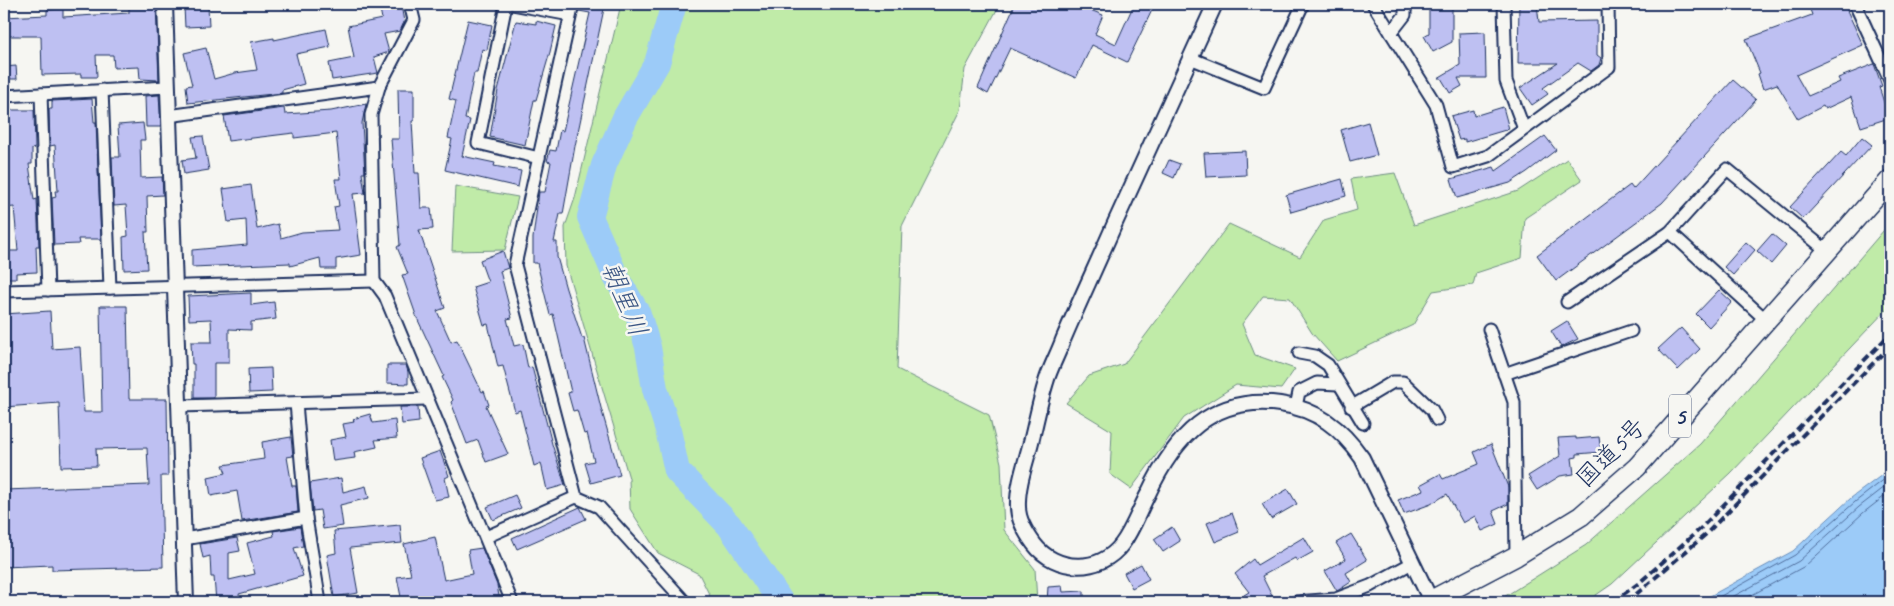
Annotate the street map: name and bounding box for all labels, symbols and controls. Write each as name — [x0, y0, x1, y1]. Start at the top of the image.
water label: 朝里川 — [594, 257, 655, 342]
road number: 5 — [1669, 394, 1691, 438]
street label: 国道5号 — [1569, 411, 1653, 495]

